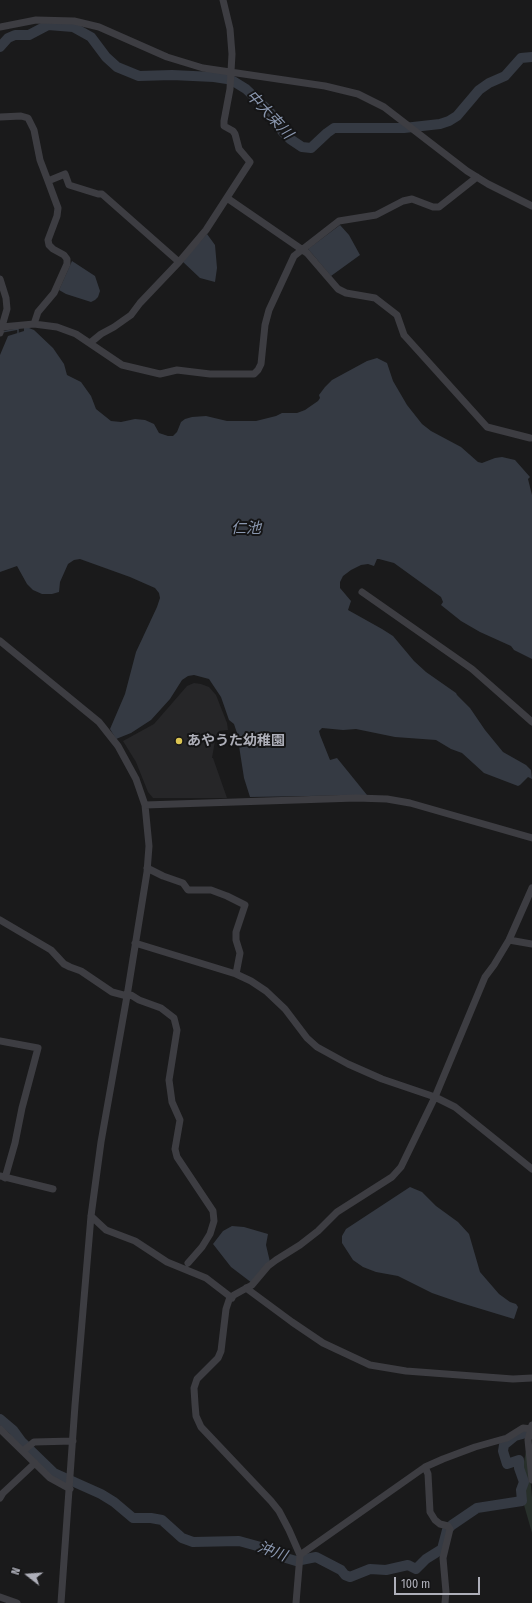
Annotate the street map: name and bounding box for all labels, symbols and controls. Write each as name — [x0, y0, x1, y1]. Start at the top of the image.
water label: 中大束川 — [242, 87, 296, 143]
water label: 仁池 — [231, 520, 261, 538]
place label: あやうた幼稚園 — [187, 733, 285, 749]
marker: あやうた幼稚園 — [174, 736, 184, 746]
water label: 沖川 — [255, 1538, 289, 1566]
north arrow — [8, 1555, 48, 1595]
text: N — [9, 1566, 23, 1576]
scale bar — [396, 1569, 482, 1595]
text: 100 m — [401, 1577, 430, 1591]

